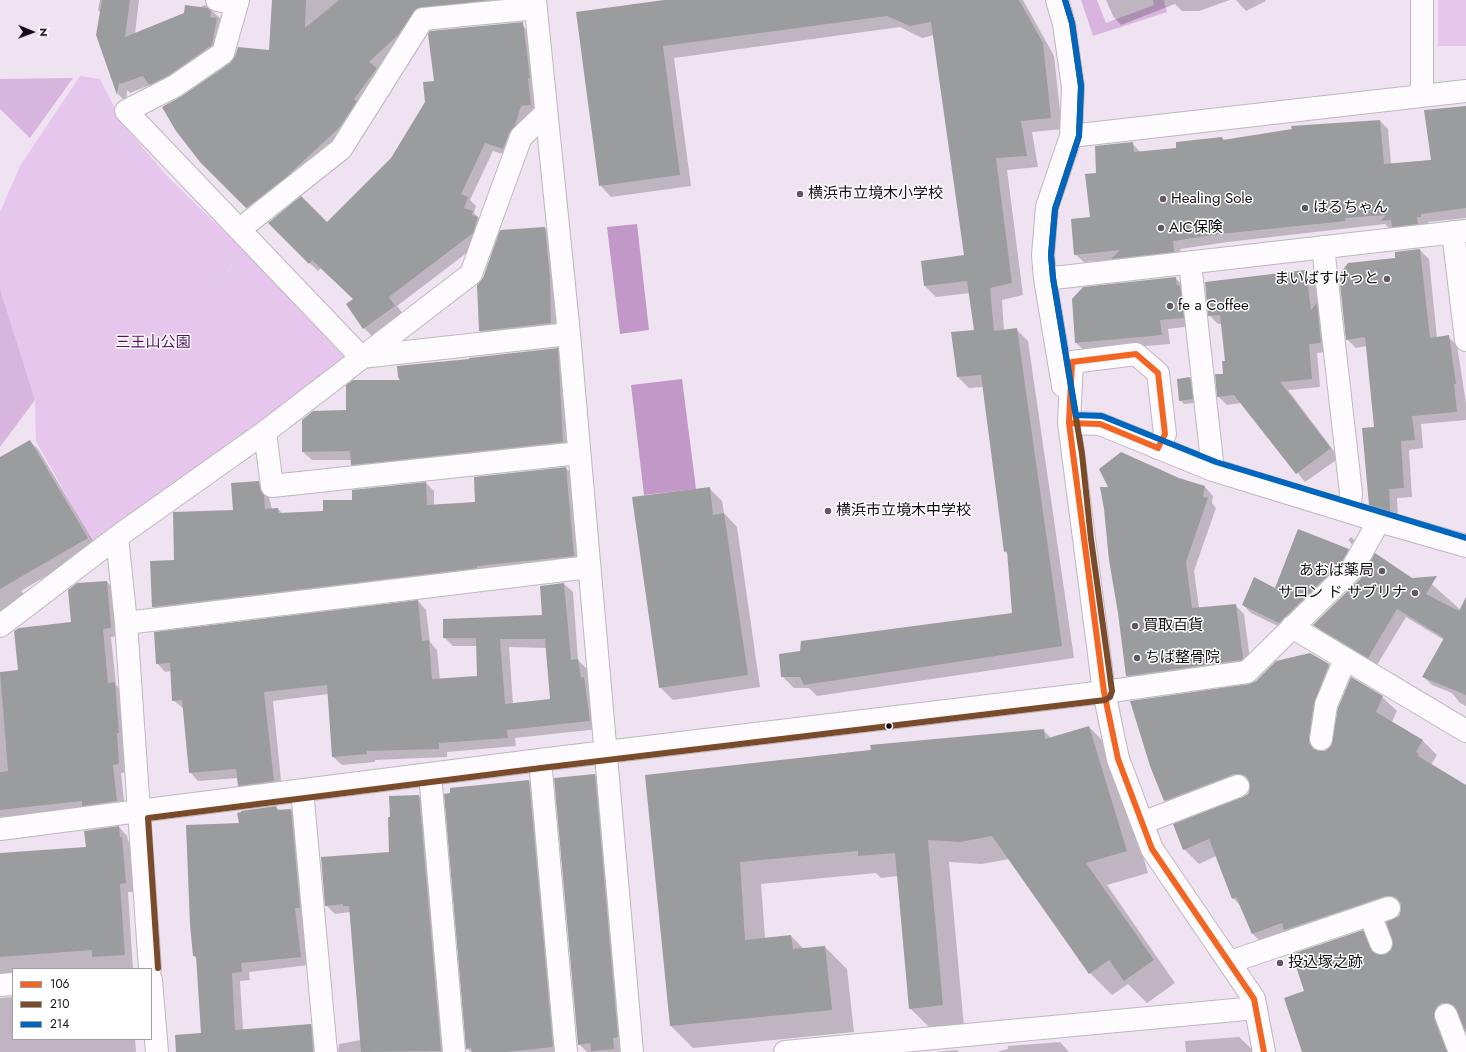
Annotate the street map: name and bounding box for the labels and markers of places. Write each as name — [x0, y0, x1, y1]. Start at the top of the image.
place label: 横浜市立境木小学校 — [808, 185, 943, 203]
marker: 横浜市立境木小学校 — [795, 189, 805, 199]
place label: Healing Sole — [1171, 190, 1253, 208]
marker: Healing Sole — [1158, 194, 1168, 204]
place label: はるちゃん — [1313, 199, 1388, 217]
marker: はるちゃん — [1300, 203, 1310, 213]
place label: AIC保険 — [1169, 219, 1223, 237]
marker: AIC保険 — [1156, 223, 1166, 233]
place label: まいばすけっと — [1274, 270, 1379, 288]
marker: まいばすけっと — [1382, 274, 1392, 284]
place label: fe a Coffee — [1178, 297, 1249, 315]
marker: fe a Coffee — [1165, 301, 1175, 311]
place label: 横浜市立境木中学校 — [836, 502, 971, 520]
marker: 横浜市立境木中学校 — [823, 506, 833, 516]
place label: あおば薬局 — [1299, 562, 1374, 580]
marker: あおば薬局 — [1377, 566, 1387, 576]
place label: サロン ド サブリナ — [1278, 584, 1407, 602]
marker: サロン ド サブリナ — [1410, 588, 1420, 598]
place label: 買取百貨 — [1143, 617, 1203, 635]
marker: 買取百貨 — [1130, 621, 1140, 631]
place label: ちば整骨院 — [1145, 649, 1220, 667]
marker: ちば整骨院 — [1132, 653, 1142, 663]
unlabelled marker — [884, 721, 894, 731]
place label: 投込塚之跡 — [1288, 954, 1363, 972]
marker: 投込塚之跡 — [1275, 958, 1285, 968]

